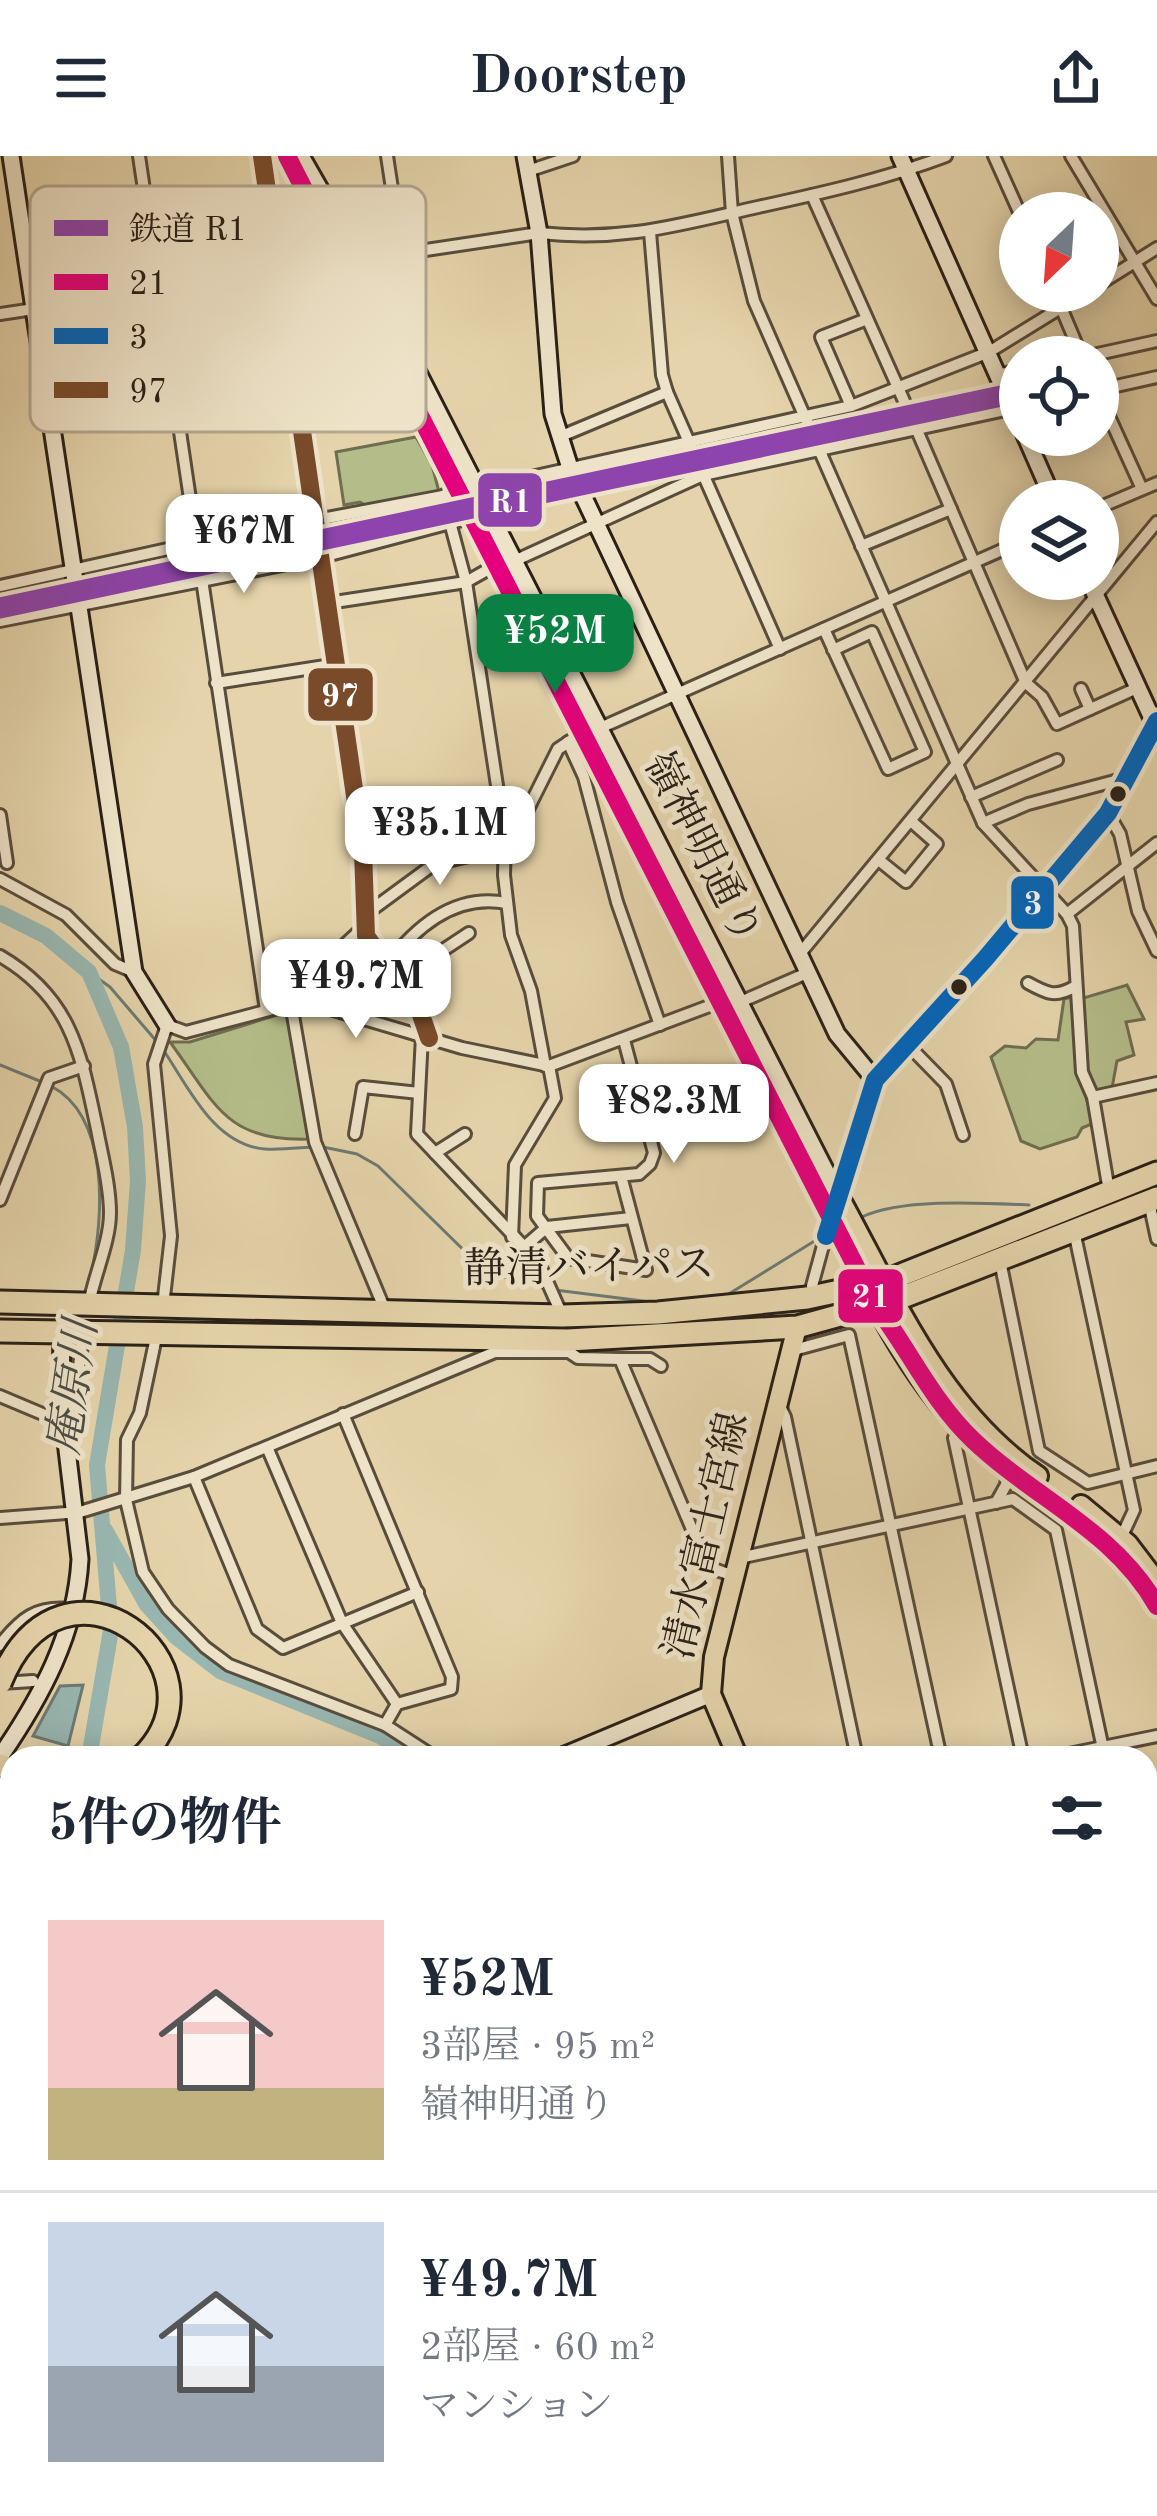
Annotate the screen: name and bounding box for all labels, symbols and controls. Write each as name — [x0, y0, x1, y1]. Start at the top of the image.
icon: menu — [48, 45, 114, 111]
icon: share — [1043, 45, 1109, 111]
text: Doorstep — [469, 51, 688, 105]
legend — [30, 186, 426, 432]
north arrow — [999, 192, 1119, 312]
map controls — [999, 192, 1119, 600]
text: 鉄道 R1 — [129, 212, 247, 248]
text: 21 — [129, 269, 167, 302]
text: 3 — [129, 323, 148, 356]
button: locate — [999, 336, 1119, 456]
text: 97 — [129, 377, 167, 410]
line badge: R1 — [476, 471, 544, 529]
button: layers — [999, 480, 1119, 600]
text: R1 — [488, 487, 532, 520]
pin: ¥67M — [173, 494, 315, 596]
text: ¥67M — [193, 513, 295, 552]
pin: ¥52M — [484, 594, 626, 696]
text: ¥52M — [504, 613, 606, 652]
line badge: 97 — [306, 666, 375, 723]
text: 97 — [321, 681, 359, 714]
street label: 嶺神明通り — [635, 744, 771, 952]
unlabelled marker — [1107, 783, 1129, 805]
pin: ¥35.1M — [342, 786, 538, 888]
text: ¥35.1M — [372, 805, 508, 844]
line badge: 3 — [1009, 874, 1056, 931]
text: 3 — [1023, 889, 1043, 922]
pin: ¥49.7M — [258, 939, 454, 1041]
text: ¥49.7M — [288, 958, 424, 997]
unlabelled marker — [948, 976, 970, 998]
pin: ¥82.3M — [576, 1064, 772, 1166]
text: ¥82.3M — [606, 1083, 742, 1122]
street label: 静清バイパス — [463, 1242, 715, 1292]
line badge: 21 — [836, 1267, 905, 1325]
text: 21 — [852, 1282, 890, 1315]
water label: 庵原川 — [39, 1313, 107, 1458]
street label: 清水富士宮線 — [655, 1408, 757, 1664]
icon: filters — [1044, 1785, 1110, 1851]
text: 5件の物件 — [48, 1800, 282, 1851]
text: ¥52M — [420, 1956, 554, 2007]
icon: home — [144, 1968, 288, 2112]
text: 3部屋 · 95 m² — [420, 2028, 655, 2067]
text: 嶺神明通り — [420, 2087, 615, 2126]
text: ¥49.7M — [420, 2257, 598, 2308]
icon: home — [144, 2270, 288, 2414]
text: 2部屋 · 60 m² — [420, 2329, 655, 2368]
text: マンション — [420, 2388, 613, 2427]

